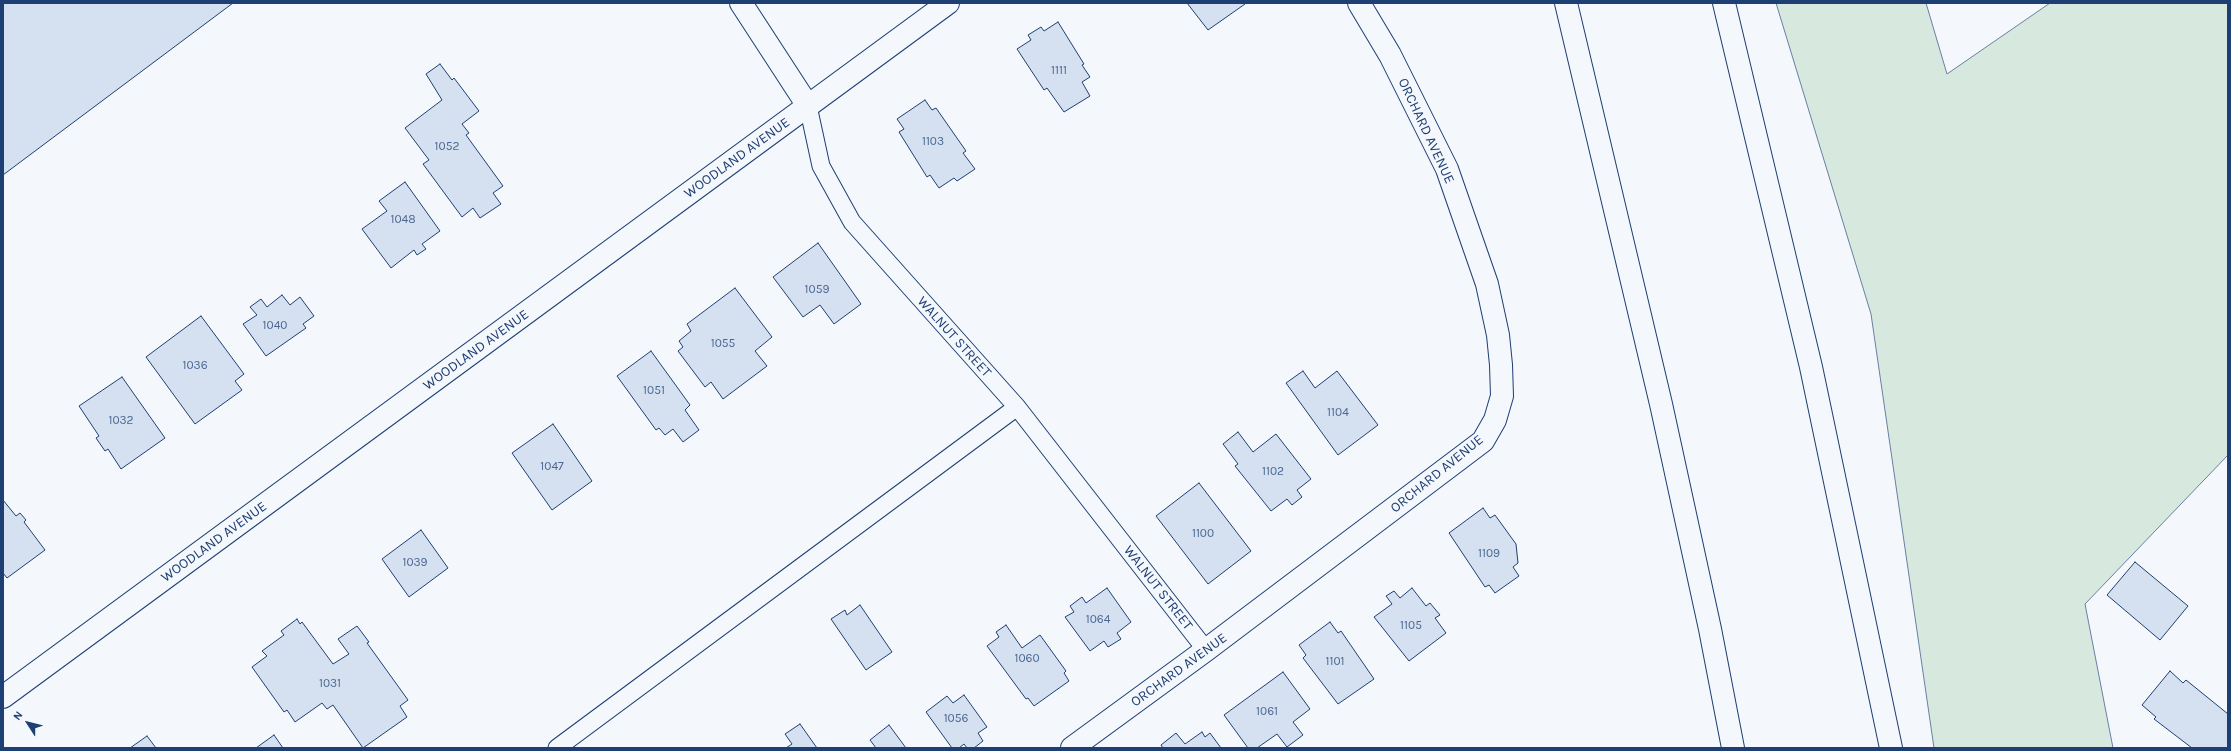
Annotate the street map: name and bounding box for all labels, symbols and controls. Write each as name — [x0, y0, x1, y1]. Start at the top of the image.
house number: 1111 — [1051, 64, 1067, 78]
street label: ORCHARD AVENUE — [1394, 75, 1458, 187]
street label: WOODLAND AVENUE — [681, 114, 793, 202]
house number: 1103 — [922, 135, 944, 149]
house number: 1052 — [435, 140, 459, 154]
house number: 1048 — [390, 213, 416, 227]
house number: 1059 — [805, 283, 829, 297]
street label: WALNUT STREET — [913, 293, 995, 381]
street label: WOODLAND AVENUE — [420, 306, 532, 394]
house number: 1040 — [263, 319, 287, 333]
house number: 1055 — [711, 337, 735, 351]
house number: 1036 — [182, 359, 208, 373]
house number: 1051 — [643, 384, 665, 398]
house number: 1104 — [1327, 406, 1349, 420]
house number: 1032 — [108, 414, 134, 428]
street label: ORCHARD AVENUE — [1387, 431, 1487, 517]
house number: 1047 — [540, 460, 564, 474]
house number: 1102 — [1262, 465, 1284, 479]
street label: WOODLAND AVENUE — [158, 498, 270, 586]
house number: 1100 — [1192, 527, 1214, 541]
street label: WALNUT STREET — [1120, 542, 1196, 634]
house number: 1109 — [1478, 547, 1500, 561]
house number: 1039 — [402, 556, 428, 570]
house number: 1064 — [1086, 613, 1110, 627]
house number: 1105 — [1400, 619, 1422, 633]
street label: ORCHARD AVENUE — [1128, 629, 1230, 711]
house number: 1060 — [1014, 652, 1040, 666]
house number: 1101 — [1325, 655, 1345, 669]
house number: 1031 — [319, 677, 341, 691]
north arrow — [8, 703, 48, 743]
house number: 1061 — [1256, 705, 1278, 719]
text: N — [10, 709, 25, 723]
house number: 1056 — [944, 712, 968, 726]

